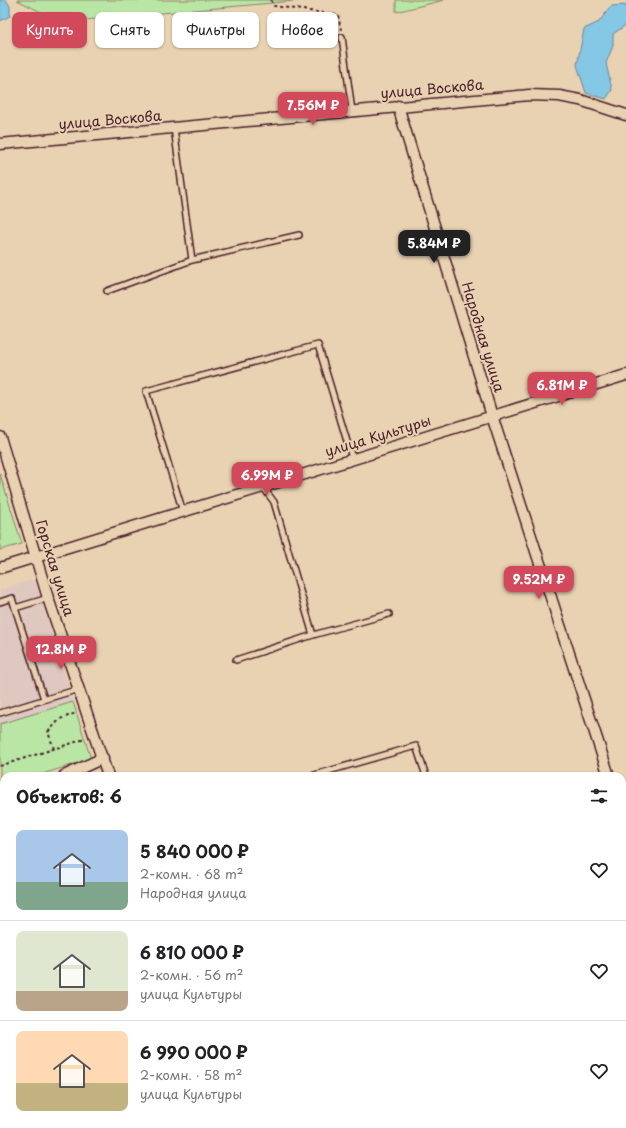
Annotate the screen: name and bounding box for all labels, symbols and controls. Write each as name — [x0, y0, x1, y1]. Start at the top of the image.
chip: Купить — [12, 12, 87, 48]
chip: Снять — [95, 12, 164, 48]
chip: Фильтры — [172, 12, 259, 48]
chip: Новое — [267, 12, 338, 48]
street label: улица Воскова — [380, 74, 485, 103]
pin: 7.56M ₽ — [276, 92, 350, 126]
text: 7.56M ₽ — [287, 95, 339, 114]
street label: улица Воскова — [58, 105, 163, 134]
pin: 5.84M ₽ — [397, 230, 471, 264]
text: 5.84M ₽ — [407, 233, 461, 252]
street label: Народная улица — [457, 279, 510, 395]
pin: 6.81M ₽ — [525, 372, 599, 406]
text: 6.81M ₽ — [537, 375, 587, 394]
street label: улица Культуры — [322, 409, 434, 462]
pin: 6.99M ₽ — [230, 462, 304, 496]
text: 6.99M ₽ — [241, 465, 293, 484]
street label: Горская улица — [31, 517, 80, 619]
pin: 9.52M ₽ — [502, 566, 576, 600]
text: 9.52M ₽ — [513, 569, 565, 588]
pin: 12.8M ₽ — [24, 636, 98, 670]
text: 12.8M ₽ — [35, 639, 87, 658]
text: Объектов: 6 — [16, 783, 122, 809]
icon: filters — [588, 785, 610, 807]
text: 5 840 000 ₽ — [140, 838, 249, 864]
icon: home — [48, 846, 96, 894]
icon: heart — [588, 859, 610, 881]
text: 2-комн. · 68 m² — [140, 864, 244, 883]
text: Народная улица — [140, 883, 246, 902]
text: 6 810 000 ₽ — [140, 939, 244, 965]
icon: home — [48, 947, 96, 995]
icon: heart — [588, 960, 610, 982]
text: 2-комн. · 56 m² — [140, 965, 243, 984]
text: улица Культуры — [140, 984, 242, 1003]
text: 6 990 000 ₽ — [140, 1039, 248, 1065]
icon: home — [48, 1047, 96, 1095]
icon: heart — [588, 1060, 610, 1082]
text: 2-комн. · 58 m² — [140, 1065, 242, 1084]
text: улица Культуры — [140, 1084, 242, 1103]

